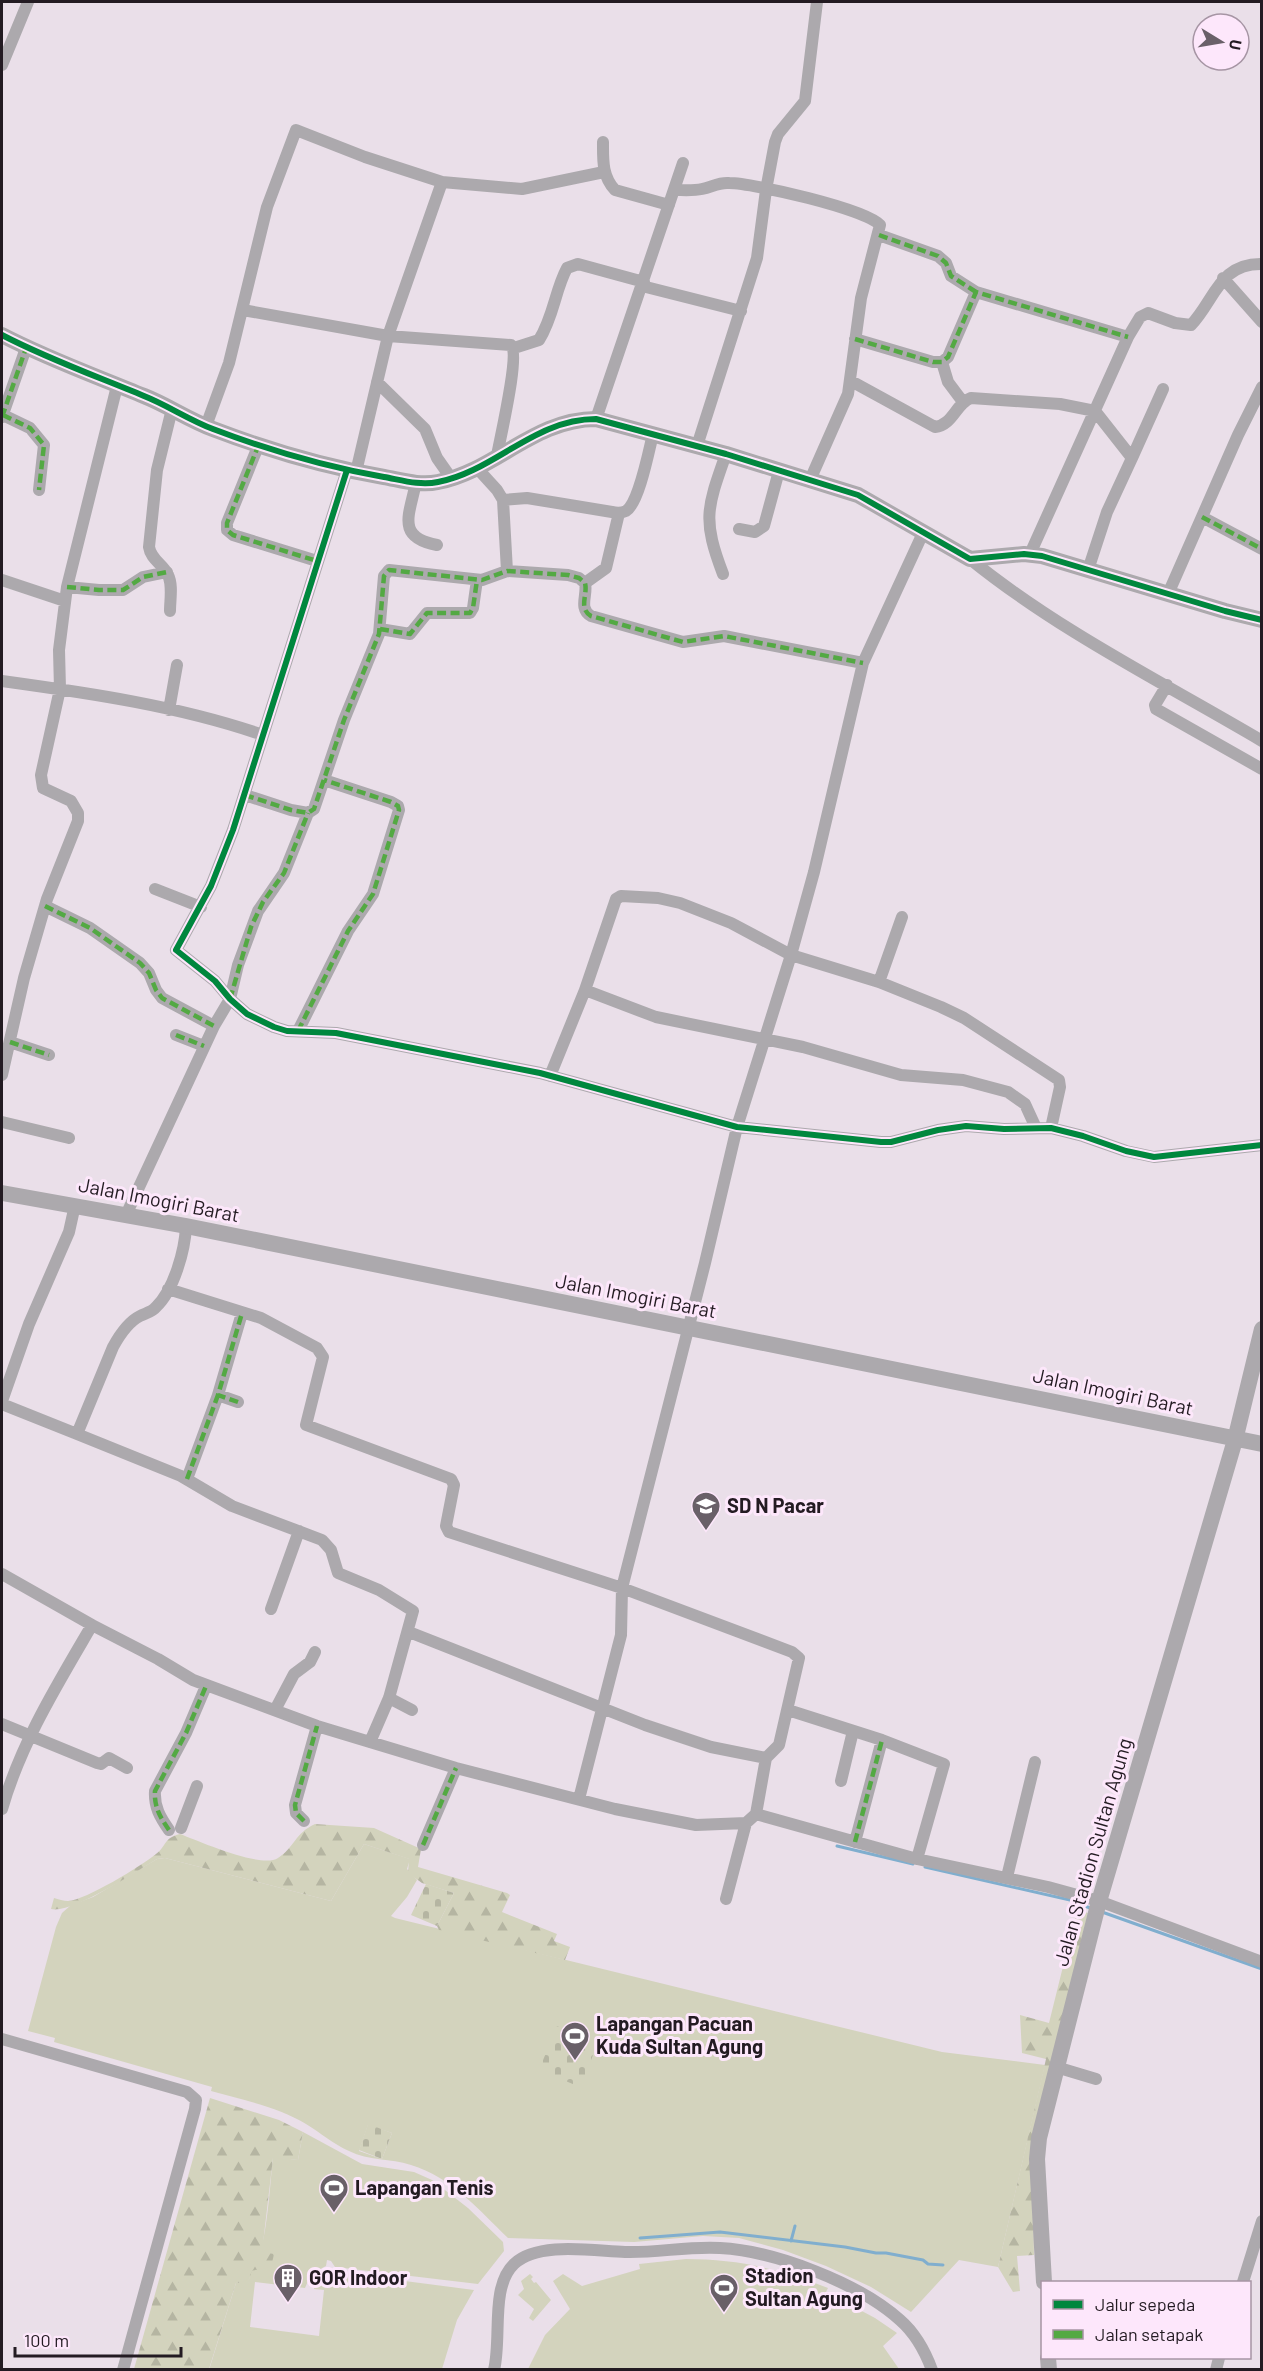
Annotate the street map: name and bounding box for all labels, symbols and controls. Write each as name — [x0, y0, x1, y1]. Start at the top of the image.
north arrow — [1191, 12, 1251, 72]
text: U — [1226, 38, 1247, 52]
street label: Jalan Imogiri Barat — [77, 1172, 242, 1226]
street label: Jalan Imogiri Barat — [554, 1268, 719, 1322]
street label: Jalan Imogiri Barat — [1031, 1362, 1196, 1420]
school or university icon: SD N Pacar — [690, 1490, 722, 1532]
place label: SD N Pacar — [727, 1493, 824, 1517]
street label: Jalan Stadion Sultan Agung — [1048, 1735, 1136, 1969]
place label: Lapangan Pacuan Kuda Sultan Agung — [596, 2011, 763, 2058]
sports icon: Lapangan Pacuan Kuda Sultan Agung — [559, 2020, 591, 2062]
sports icon: Lapangan Tenis — [318, 2172, 350, 2214]
place label: Lapangan Tenis — [355, 2175, 494, 2199]
building icon: GOR Indoor — [272, 2262, 304, 2304]
place label: Stadion Sultan Agung — [745, 2263, 863, 2310]
place label: GOR Indoor — [309, 2265, 408, 2289]
sports icon: Stadion Sultan Agung — [708, 2272, 740, 2314]
legend — [1041, 2281, 1251, 2359]
text: Jalur sepeda — [1095, 2293, 1195, 2315]
scale bar — [15, 2320, 182, 2358]
text: Jalan setapak — [1095, 2323, 1203, 2345]
text: 100 m — [24, 2329, 69, 2351]

